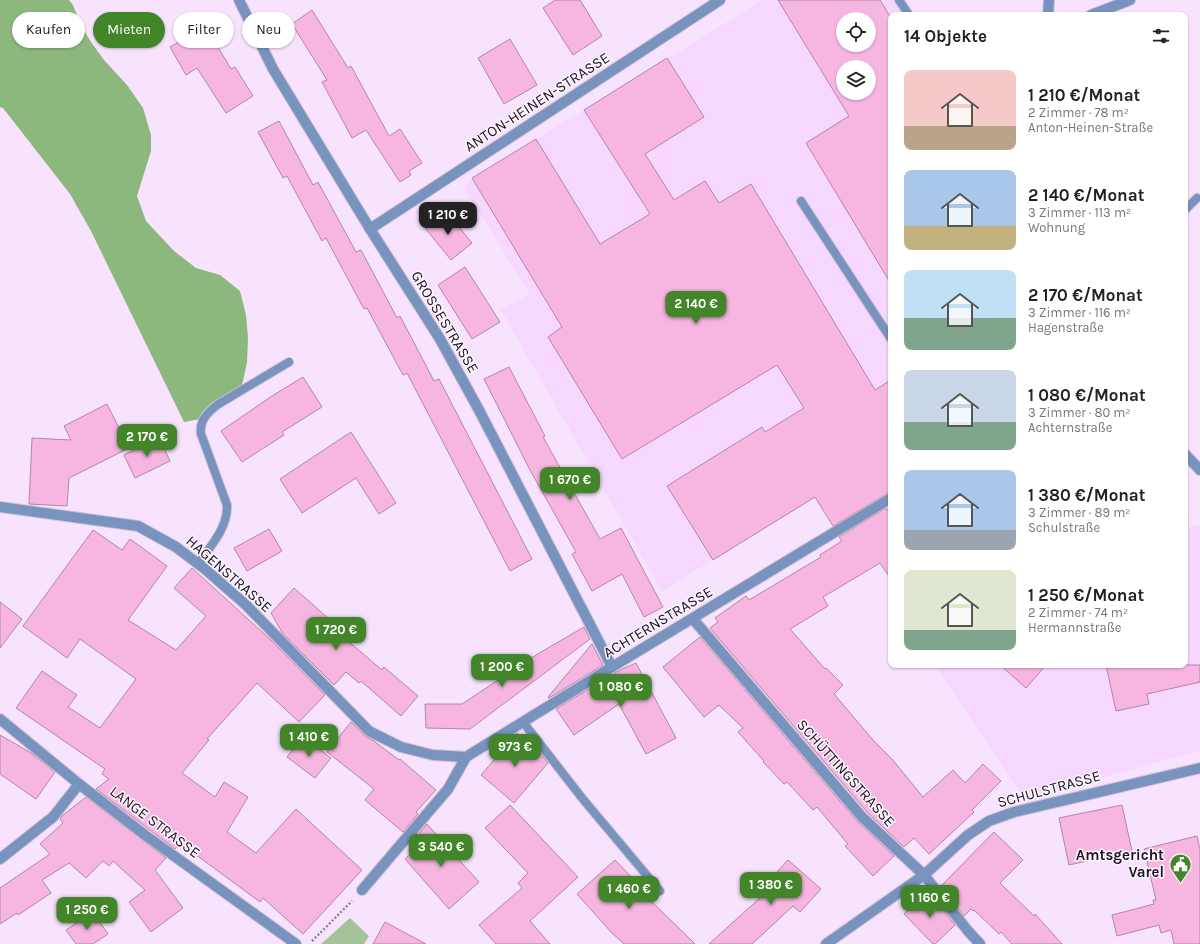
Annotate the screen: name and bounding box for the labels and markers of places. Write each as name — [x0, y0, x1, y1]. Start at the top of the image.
pin: 1 210 € — [411, 202, 485, 236]
pin: 2 140 € — [659, 291, 733, 325]
pin: 2 170 € — [110, 424, 184, 458]
pin: 1 670 € — [533, 467, 607, 501]
pin: 1 720 € — [299, 617, 373, 651]
pin: 1 200 € — [465, 654, 539, 688]
pin: 1 080 € — [584, 674, 658, 708]
pin: 1 410 € — [272, 724, 346, 758]
pin: 973 € — [487, 734, 543, 768]
pin: 3 540 € — [404, 834, 478, 868]
place label: Amtsgericht Varel — [1076, 846, 1164, 881]
public building icon: Amtsgericht Varel — [1167, 851, 1193, 884]
pin: 1 380 € — [734, 872, 808, 906]
pin: 1 460 € — [592, 876, 666, 910]
pin: 1 160 € — [893, 885, 967, 919]
pin: 1 250 € — [50, 897, 124, 931]

